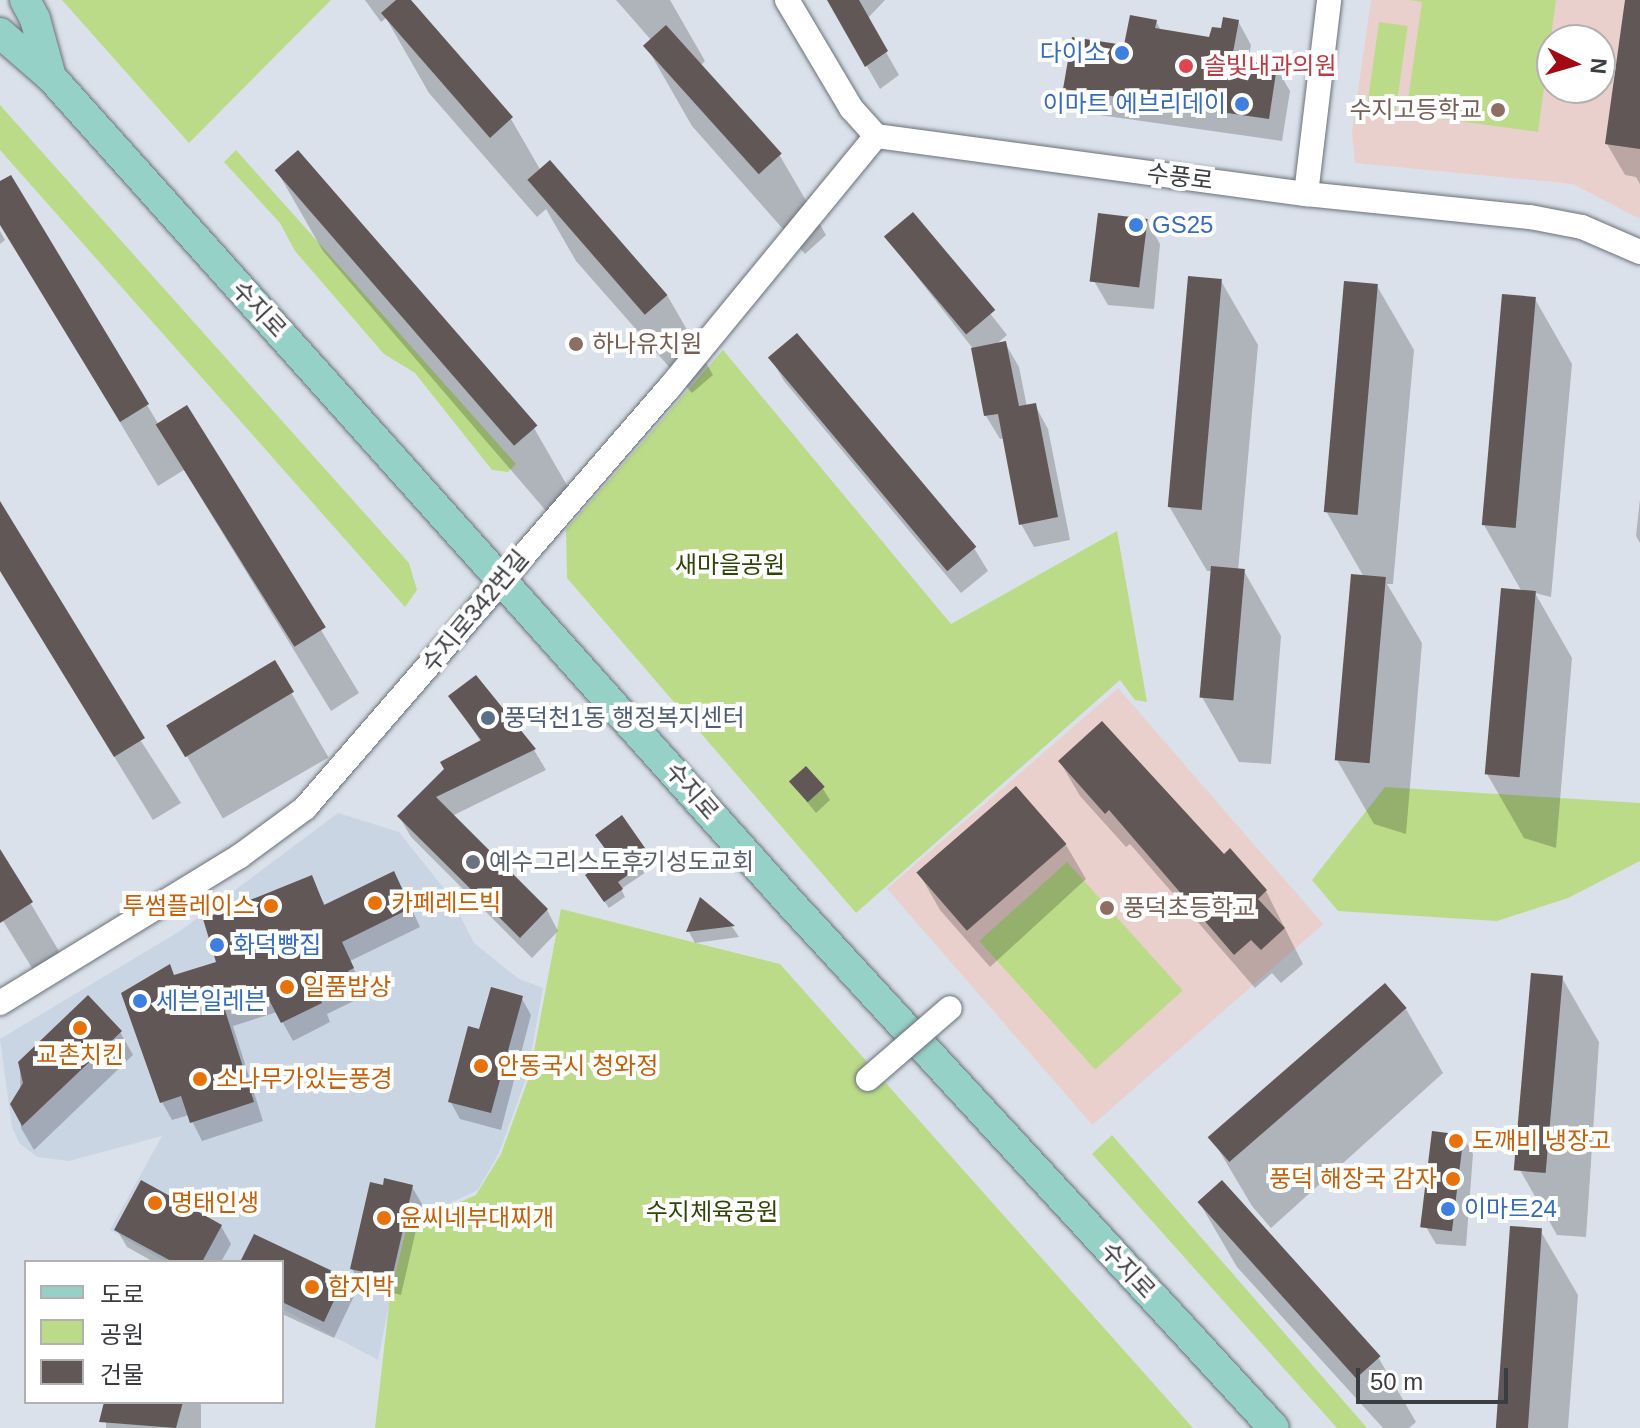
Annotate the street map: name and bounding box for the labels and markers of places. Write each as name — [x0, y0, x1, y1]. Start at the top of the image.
place label: 다이소 — [1040, 39, 1106, 67]
marker: 다이소 — [1113, 44, 1131, 62]
place label: 솔빛내과의원 — [1204, 52, 1336, 80]
marker: 솔빛내과의원 — [1175, 55, 1197, 77]
place label: 이마트 에브리데이 — [1043, 90, 1226, 118]
marker: 이마트 에브리데이 — [1233, 95, 1251, 113]
place label: 수지고등학교 — [1350, 96, 1482, 124]
marker: 수지고등학교 — [1489, 101, 1507, 119]
place label: GS25 — [1152, 211, 1213, 239]
marker: GS25 — [1127, 216, 1145, 234]
place label: 하나유치원 — [592, 330, 702, 358]
marker: 하나유치원 — [567, 335, 585, 353]
place label: 풍덕천1동 행정복지센터 — [504, 704, 745, 732]
marker: 풍덕천1동 행정복지센터 — [479, 709, 497, 727]
place label: 예수그리스도후기성도교회 — [489, 848, 754, 876]
marker: 예수그리스도후기성도교회 — [464, 853, 482, 871]
place label: 카페레드빅 — [391, 889, 501, 917]
place label: 투썸플레이스 — [123, 892, 255, 920]
marker: 카페레드빅 — [366, 894, 384, 912]
place label: 풍덕초등학교 — [1123, 894, 1255, 922]
marker: 투썸플레이스 — [262, 897, 280, 915]
marker: 풍덕초등학교 — [1098, 899, 1116, 917]
place label: 화덕빵집 — [233, 931, 321, 959]
marker: 화덕빵집 — [208, 936, 226, 954]
place label: 일품밥상 — [303, 973, 391, 1001]
marker: 일품밥상 — [278, 978, 296, 996]
place label: 세븐일레븐 — [156, 987, 266, 1015]
marker: 세븐일레븐 — [131, 992, 149, 1010]
marker: 교촌치킨 — [71, 1019, 89, 1037]
place label: 교촌치킨 — [36, 1041, 124, 1069]
place label: 안동국시 청와정 — [497, 1052, 658, 1080]
marker: 안동국시 청와정 — [472, 1057, 490, 1075]
place label: 소나무가있는풍경 — [216, 1065, 393, 1093]
marker: 소나무가있는풍경 — [191, 1070, 209, 1088]
place label: 도깨비 냉장고 — [1472, 1127, 1611, 1155]
marker: 도깨비 냉장고 — [1447, 1132, 1465, 1150]
place label: 풍덕 해장국 감자 — [1269, 1165, 1437, 1193]
marker: 풍덕 해장국 감자 — [1444, 1170, 1462, 1188]
place label: 명태인생 — [171, 1189, 259, 1217]
marker: 명태인생 — [146, 1194, 164, 1212]
place label: 이마트24 — [1464, 1195, 1557, 1223]
marker: 이마트24 — [1439, 1200, 1457, 1218]
place label: 윤씨네부대찌개 — [400, 1204, 555, 1232]
marker: 윤씨네부대찌개 — [375, 1209, 393, 1227]
place label: 함지박 — [328, 1273, 394, 1301]
marker: 함지박 — [303, 1278, 321, 1296]

